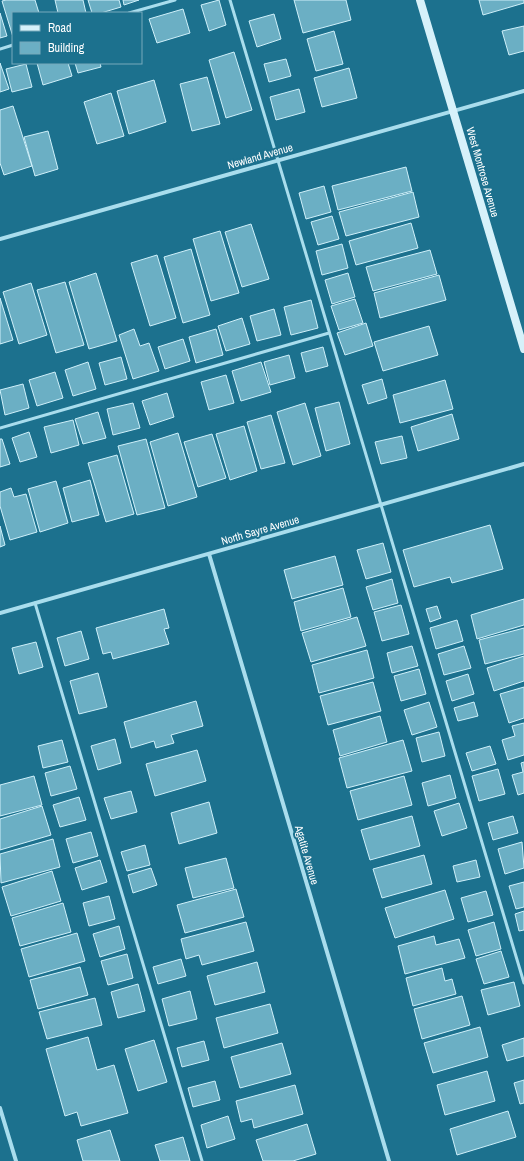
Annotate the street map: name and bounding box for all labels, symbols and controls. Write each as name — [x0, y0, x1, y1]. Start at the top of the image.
legend — [12, 12, 142, 64]
text: Road — [48, 20, 72, 36]
text: Building — [48, 40, 85, 56]
street label: West Montrose Avenue — [463, 125, 503, 219]
street label: Newland Avenue — [226, 140, 294, 172]
street label: North Sayre Avenue — [219, 512, 301, 548]
street label: Agatite Avenue — [292, 823, 322, 886]

